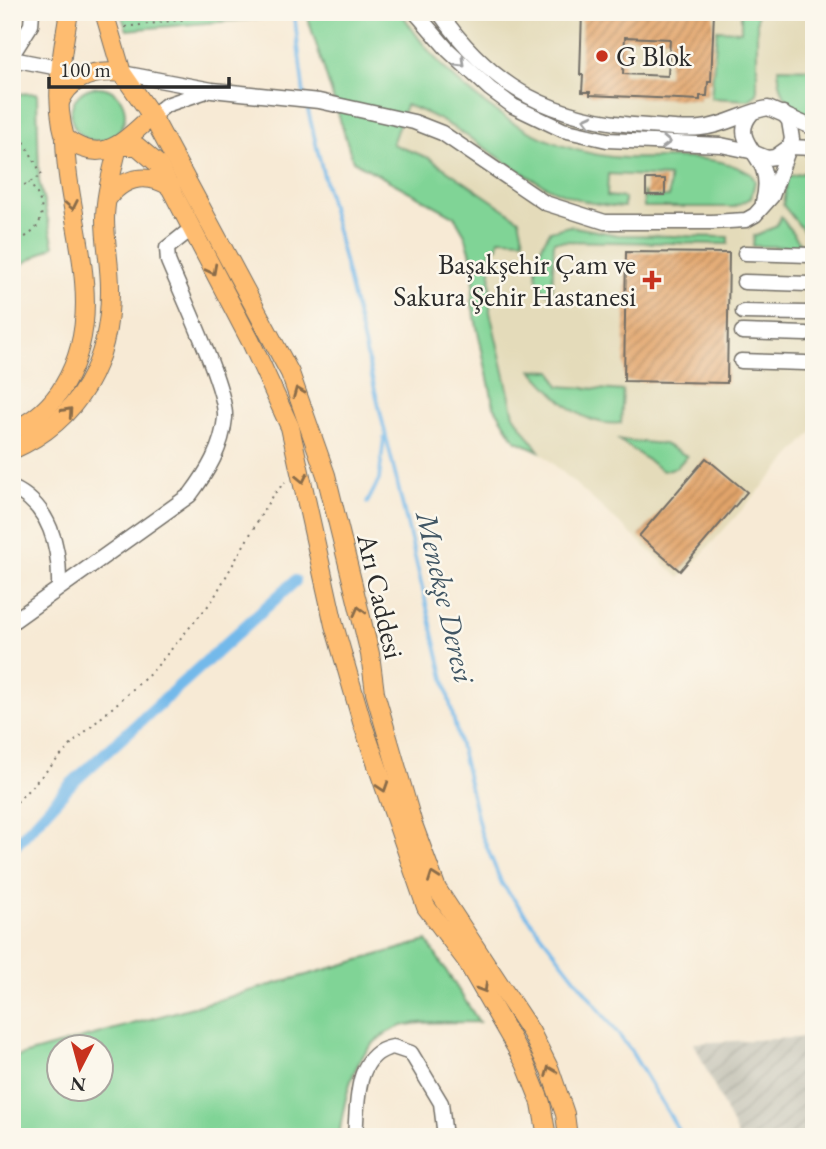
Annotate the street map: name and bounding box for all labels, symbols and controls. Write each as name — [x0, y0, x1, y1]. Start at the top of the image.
place label: G Blok — [616, 38, 693, 74]
scale bar — [49, 46, 229, 90]
marker: G Blok — [594, 48, 610, 64]
one-way arrow — [453, 55, 465, 67]
text: 100 m — [60, 56, 111, 83]
one-way arrow — [582, 114, 594, 128]
one-way arrow — [661, 135, 672, 150]
one-way arrow — [64, 199, 79, 211]
place label: Başakşehir Çam ve Sakura Şehir Hastanesi — [393, 246, 636, 314]
one-way arrow — [204, 263, 218, 275]
marker: Başakşehir Çam ve Sakura Şehir Hastanesi — [642, 270, 662, 290]
one-way arrow — [292, 387, 306, 400]
one-way arrow — [60, 407, 72, 420]
one-way arrow — [294, 472, 309, 484]
water label: Menekşe Deresi — [407, 505, 485, 688]
street label: Arı Caddesi — [349, 529, 413, 662]
one-way arrow — [353, 605, 367, 617]
one-way arrow — [375, 780, 389, 793]
one-way arrow — [427, 872, 441, 884]
one-way arrow — [475, 981, 488, 994]
north arrow — [46, 1034, 116, 1104]
one-way arrow — [544, 1066, 558, 1078]
text: N — [69, 1071, 87, 1098]

